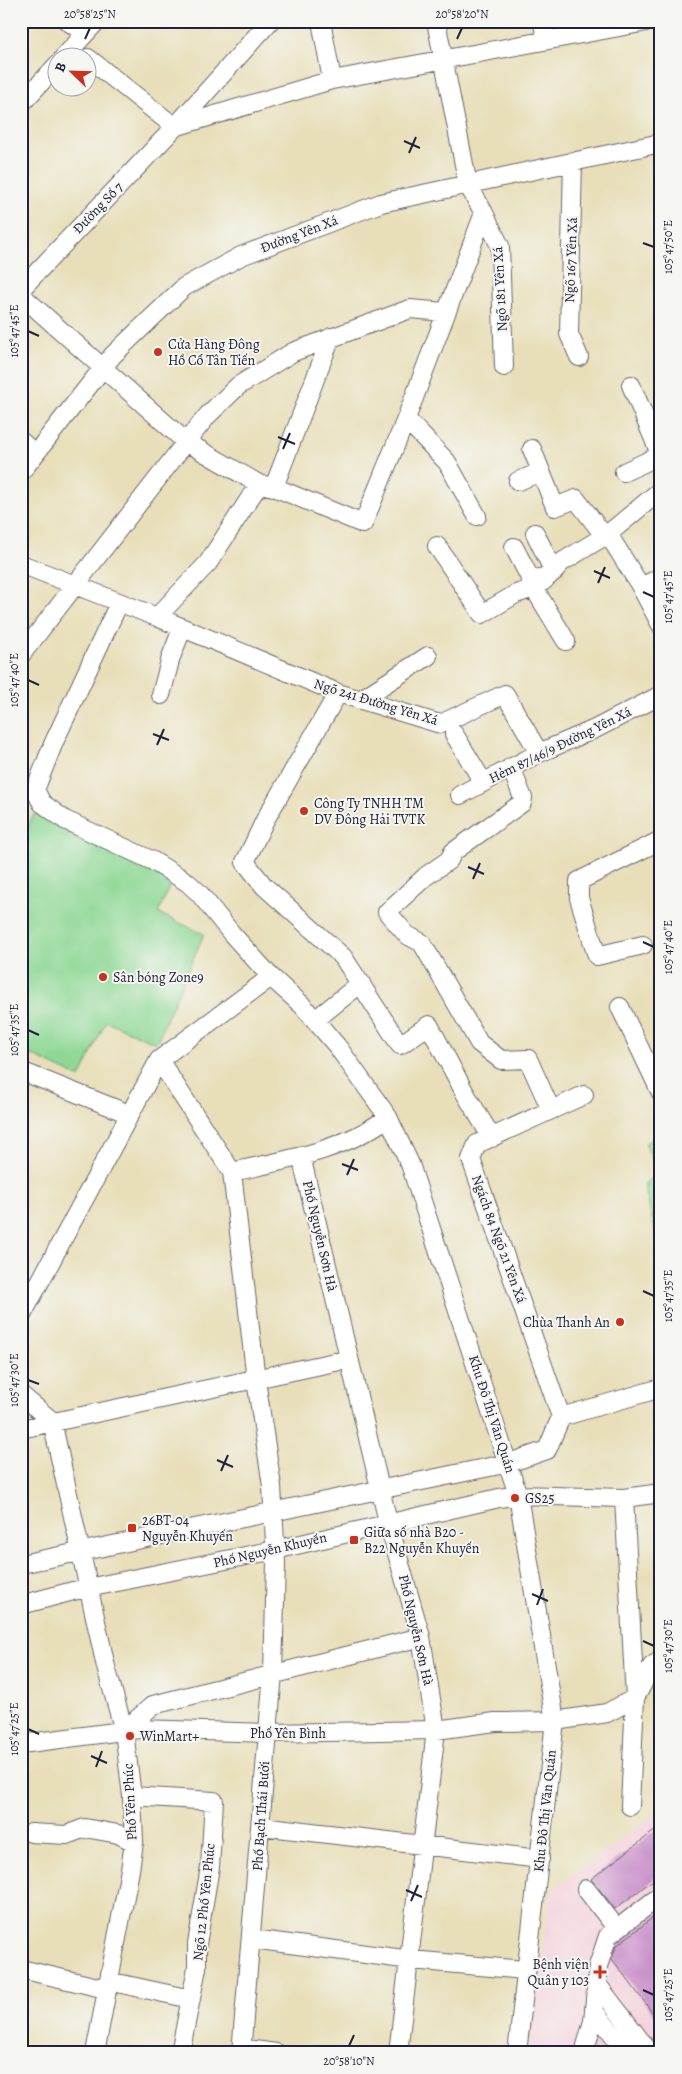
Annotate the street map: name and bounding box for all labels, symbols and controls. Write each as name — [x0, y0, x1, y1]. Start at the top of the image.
text: 20°58'25"N — [64, 6, 116, 22]
text: 20°58'20"N — [435, 6, 489, 22]
north arrow — [48, 48, 98, 98]
text: B — [50, 59, 71, 75]
street label: Đường Số 7 — [69, 178, 128, 238]
street label: Đường Yên Xá — [257, 210, 341, 258]
street label: Ngõ 167 Yên Xá — [560, 216, 582, 303]
text: 105°47'50"E — [660, 220, 676, 274]
street label: Ngõ 181 Yên Xá — [488, 246, 512, 332]
text: 105°47'45"E — [6, 304, 22, 358]
place label: Cửa Hàng Đông Hồ Cổ Tân Tiến — [168, 335, 260, 370]
marker: Cửa Hàng Đông Hồ Cổ Tân Tiến — [152, 346, 164, 358]
text: 105°47'45"E — [660, 570, 676, 624]
text: 105°47'40"E — [6, 653, 22, 707]
street label: Ngõ 241 Đường Yên Xá — [312, 674, 441, 730]
street label: Hẻm 87/46/9 Đường Yên Xá — [486, 702, 635, 788]
place label: Công Ty TNHH TM DV Đông Hải TVTK — [314, 794, 425, 829]
marker: Công Ty TNHH TM DV Đông Hải TVTK — [298, 805, 310, 817]
text: 105°47'40"E — [660, 920, 676, 974]
place label: Sân bóng Zone9 — [113, 968, 204, 987]
marker: Sân bóng Zone9 — [97, 971, 109, 983]
text: 105°47'35"E — [6, 1004, 22, 1056]
street label: Ngách 84 Ngõ 21 Yên Xá — [467, 1172, 531, 1306]
street label: Phố Nguyễn Sơn Hà — [298, 1178, 342, 1294]
text: 105°47'35"E — [660, 1270, 676, 1322]
place label: Chùa Thanh An — [523, 1313, 610, 1332]
marker: Chùa Thanh An — [614, 1316, 626, 1328]
text: 105°47'30"E — [6, 1353, 22, 1407]
street label: Khu Đô Thị Văn Quán — [464, 1353, 520, 1476]
place label: GS25 — [525, 1489, 554, 1508]
marker: GS25 — [509, 1492, 521, 1504]
place label: 26BT-04 Nguyễn Khuyến — [142, 1511, 233, 1546]
marker: 26BT-04 Nguyễn Khuyến — [126, 1522, 138, 1534]
place label: Giữa số nhà B20 - B22 Nguyễn Khuyến — [364, 1523, 480, 1558]
street label: Phố Nguyễn Khuyến — [211, 1528, 329, 1572]
marker: Giữa số nhà B20 - B22 Nguyễn Khuyến — [348, 1534, 360, 1546]
street label: Phố Nguyễn Sơn Hà — [394, 1572, 438, 1688]
text: 105°47'30"E — [660, 1619, 676, 1673]
text: 105°47'25"E — [6, 1702, 22, 1756]
street label: Phố Yên Bình — [250, 1724, 326, 1743]
place label: WinMart+ — [139, 1727, 199, 1746]
marker: WinMart+ — [124, 1730, 136, 1742]
street label: Khu Đô Thị Văn Quán — [529, 1749, 561, 1873]
street label: Phố Bạch Thái Bưởi — [248, 1760, 274, 1872]
street label: Phố Yên Phúc — [118, 1763, 142, 1841]
street label: Ngõ 12 Phố Yên Phúc — [188, 1842, 220, 1962]
place label: Bệnh viện Quân y 103 — [528, 1955, 589, 1990]
marker: Bệnh viện Quân y 103 — [593, 1965, 607, 1979]
text: 105°47'25"E — [660, 1968, 676, 2022]
text: 20°58'10"N — [323, 2053, 375, 2069]

